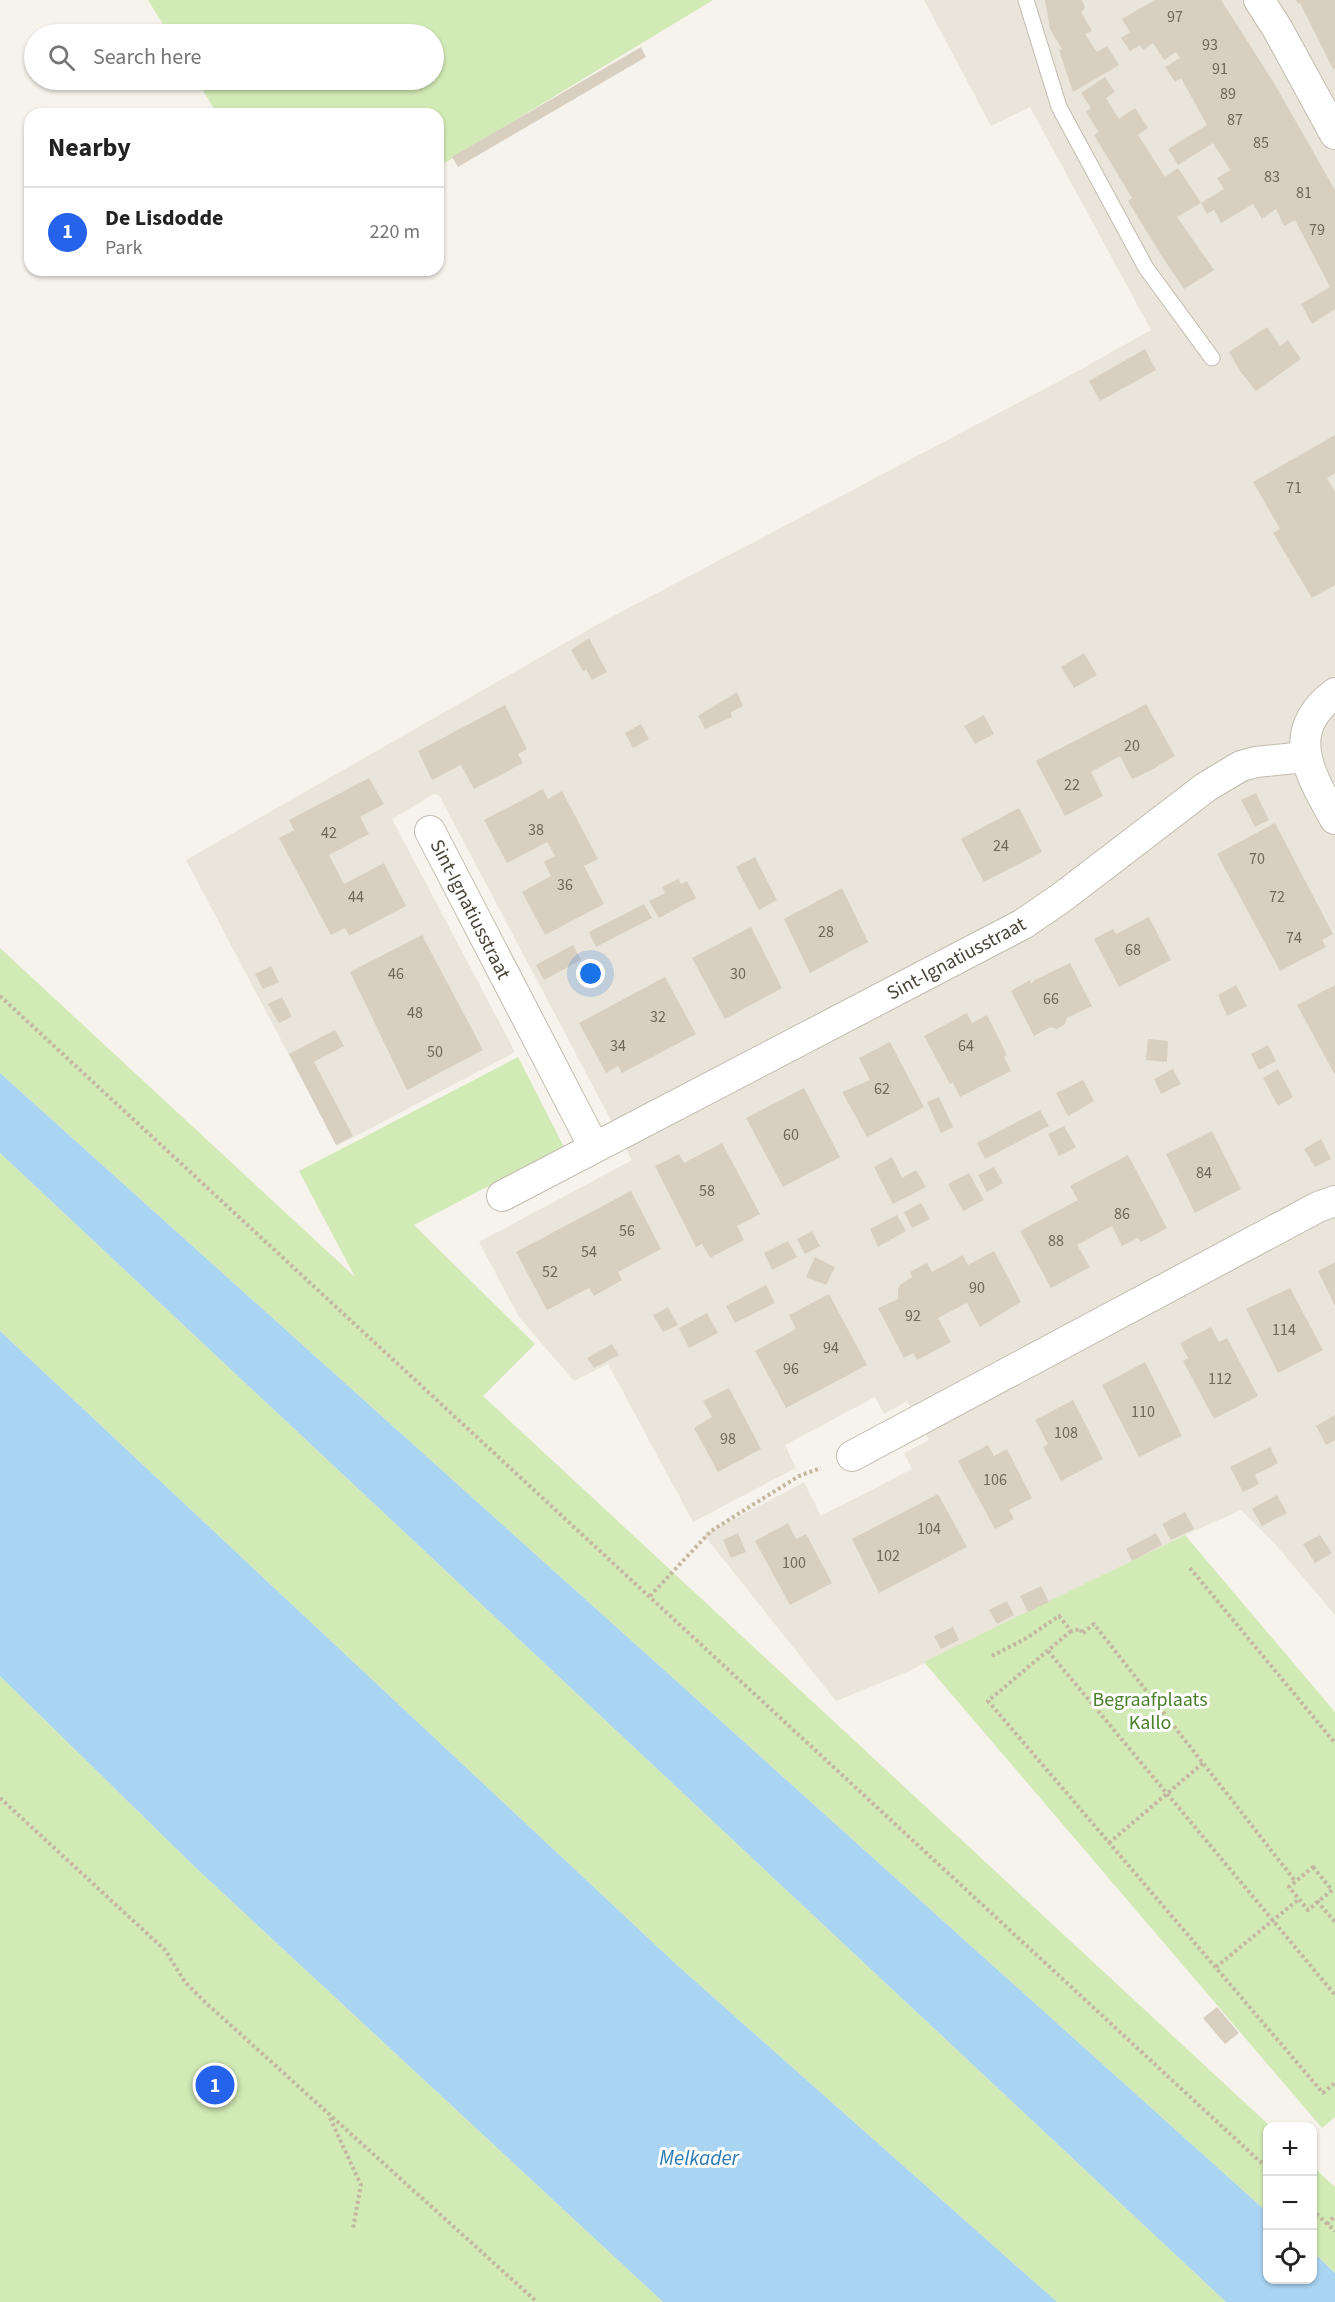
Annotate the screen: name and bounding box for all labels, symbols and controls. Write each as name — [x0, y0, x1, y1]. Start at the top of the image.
house number: 97 — [1167, 6, 1183, 28]
search box — [24, 24, 444, 90]
house number: 93 — [1202, 34, 1218, 56]
icon: search — [45, 41, 78, 74]
text: Search here — [93, 41, 201, 73]
house number: 91 — [1212, 58, 1228, 80]
house number: 89 — [1220, 83, 1236, 105]
house number: 87 — [1227, 109, 1243, 131]
text: Nearby — [48, 129, 131, 166]
house number: 85 — [1253, 132, 1269, 154]
house number: 83 — [1264, 166, 1280, 188]
house number: 81 — [1296, 182, 1312, 204]
text: De Lisdodde — [105, 202, 223, 234]
text: 1 — [62, 218, 73, 246]
text: 220 m — [370, 218, 420, 246]
house number: 79 — [1309, 219, 1325, 241]
text: Park — [105, 234, 142, 262]
house number: 71 — [1286, 477, 1302, 499]
house number: 20 — [1124, 735, 1140, 757]
house number: 22 — [1064, 774, 1080, 796]
house number: 38 — [528, 819, 544, 841]
house number: 42 — [321, 822, 337, 844]
street label: Sint-Ignatiusstraat — [423, 835, 518, 985]
house number: 24 — [993, 835, 1009, 857]
house number: 70 — [1249, 848, 1265, 870]
house number: 36 — [557, 874, 573, 896]
house number: 44 — [348, 886, 364, 908]
house number: 72 — [1269, 886, 1285, 908]
street label: Sint-Ignatiusstraat — [882, 910, 1031, 1007]
house number: 28 — [818, 921, 834, 943]
house number: 74 — [1286, 927, 1302, 949]
house number: 68 — [1125, 939, 1141, 961]
your location — [576, 959, 605, 988]
house number: 46 — [388, 963, 404, 985]
house number: 30 — [730, 963, 746, 985]
house number: 66 — [1043, 988, 1059, 1010]
house number: 48 — [407, 1002, 423, 1024]
house number: 32 — [650, 1006, 666, 1028]
house number: 34 — [610, 1035, 626, 1057]
house number: 64 — [958, 1035, 974, 1057]
house number: 50 — [427, 1041, 443, 1063]
house number: 62 — [874, 1078, 890, 1100]
house number: 60 — [783, 1124, 799, 1146]
house number: 84 — [1196, 1162, 1212, 1184]
house number: 58 — [699, 1180, 715, 1202]
house number: 86 — [1114, 1203, 1130, 1225]
house number: 56 — [619, 1220, 635, 1242]
house number: 88 — [1048, 1230, 1064, 1252]
house number: 54 — [581, 1241, 597, 1263]
house number: 52 — [542, 1261, 558, 1283]
house number: 90 — [969, 1277, 985, 1299]
house number: 92 — [905, 1305, 921, 1327]
house number: 114 — [1272, 1319, 1296, 1341]
house number: 94 — [823, 1337, 839, 1359]
house number: 96 — [783, 1358, 799, 1380]
house number: 112 — [1208, 1368, 1232, 1390]
house number: 110 — [1131, 1401, 1155, 1423]
house number: 108 — [1054, 1422, 1078, 1444]
house number: 98 — [720, 1428, 736, 1450]
house number: 106 — [983, 1469, 1007, 1491]
house number: 104 — [917, 1518, 941, 1540]
house number: 102 — [876, 1545, 900, 1567]
house number: 100 — [782, 1552, 806, 1574]
park label: Begraafplaats Kallo — [1092, 1686, 1208, 1737]
pin: 1 — [196, 2062, 234, 2108]
map controls — [1263, 2122, 1317, 2284]
button: + — [1263, 2122, 1317, 2176]
water label: Melkader — [659, 2143, 740, 2173]
button: − — [1263, 2176, 1317, 2230]
button: locate — [1263, 2230, 1317, 2284]

